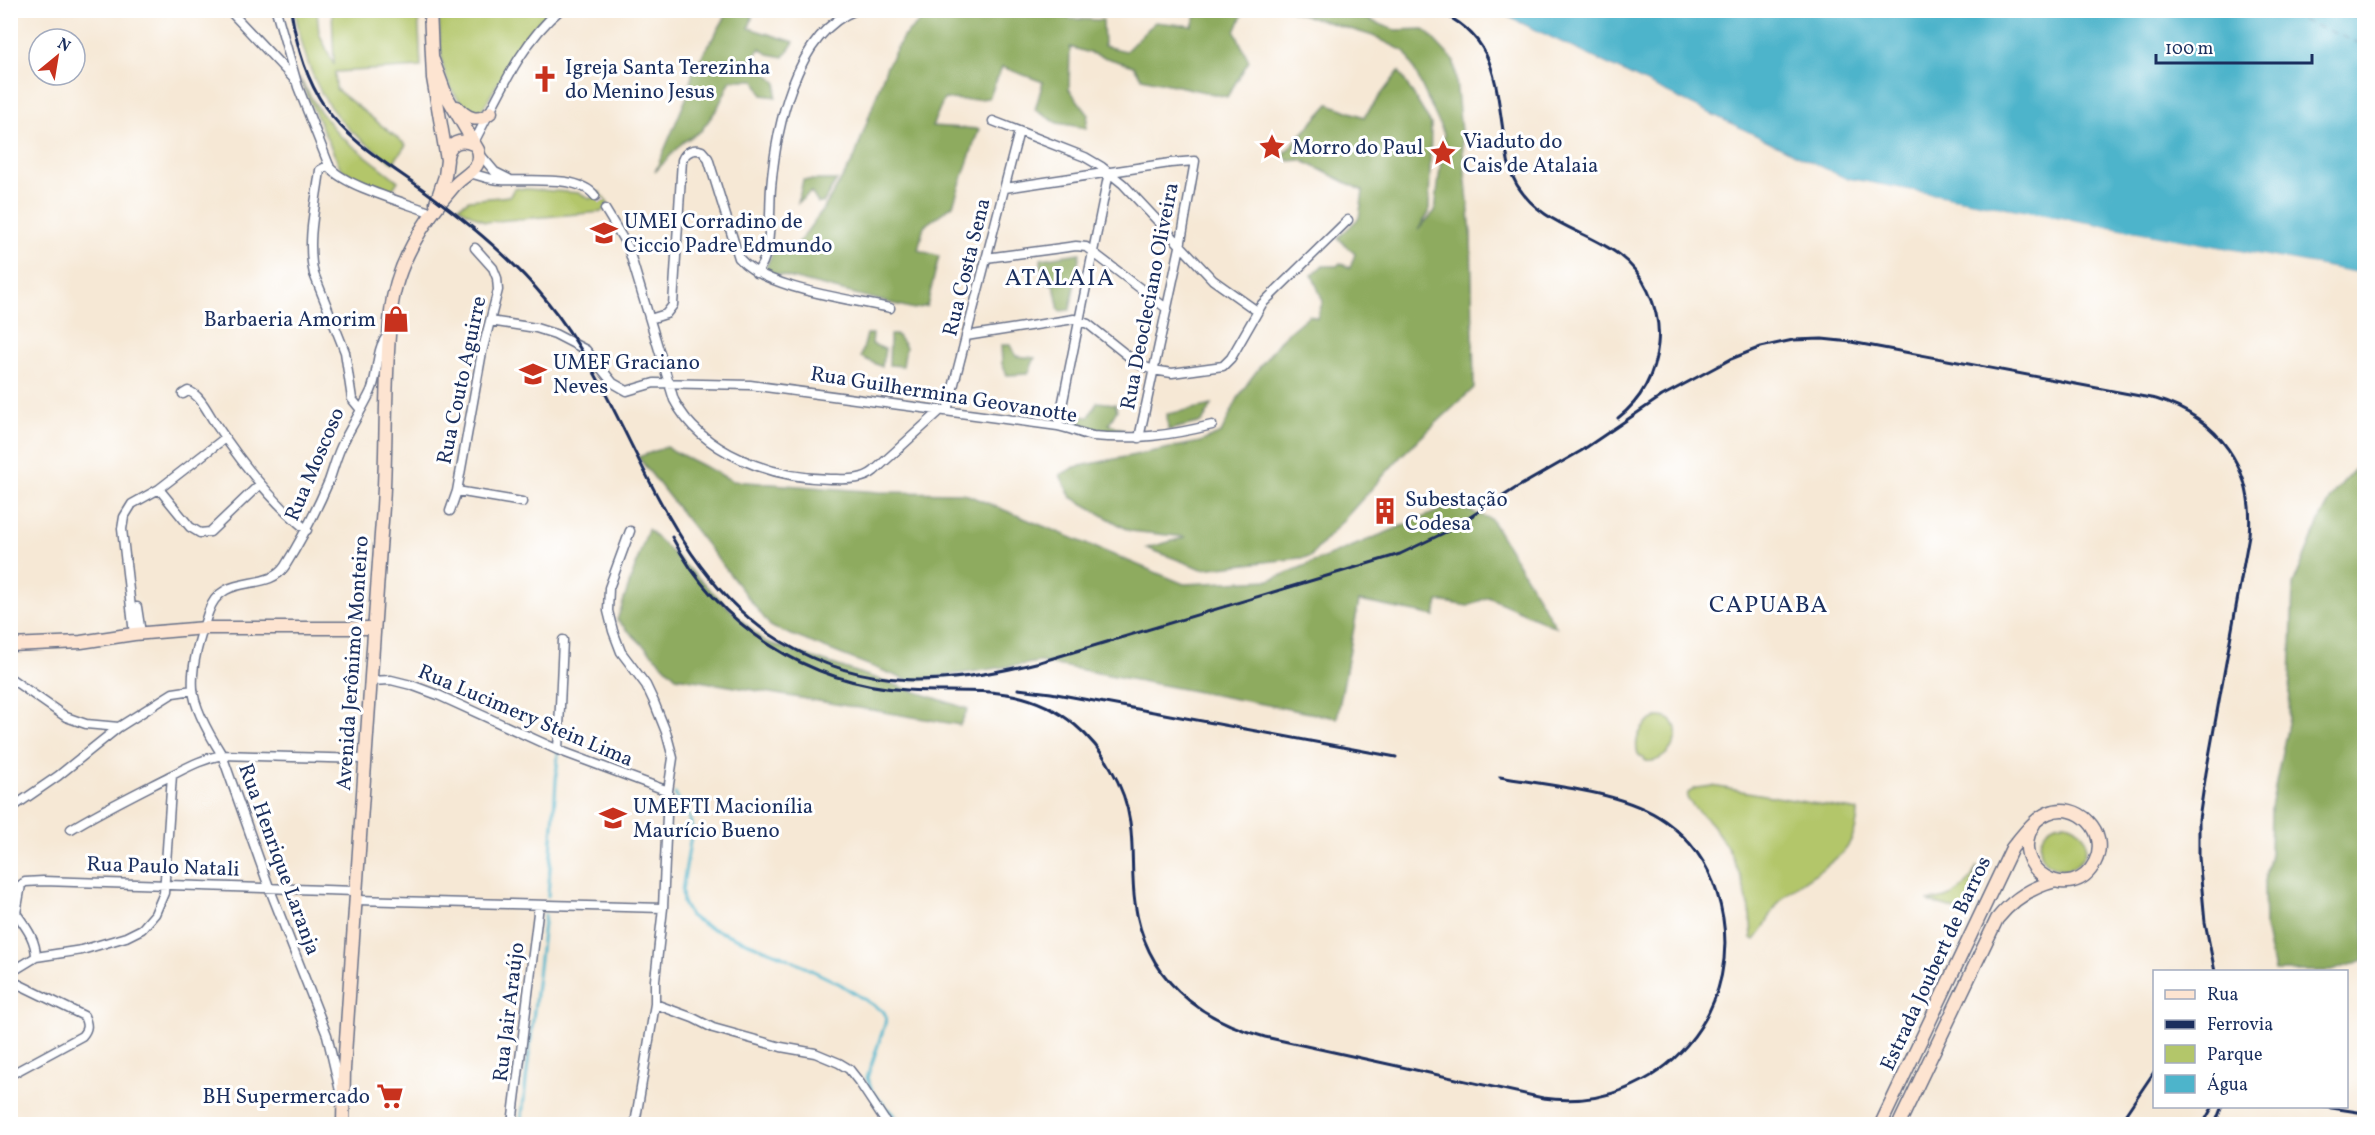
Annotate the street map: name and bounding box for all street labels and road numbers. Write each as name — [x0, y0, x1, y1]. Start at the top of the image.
street label: Rua Deocleciano Oliveira — [1114, 180, 1187, 412]
street label: Rua Costa Sena — [936, 195, 999, 339]
street label: Rua Couto Aguirre — [430, 293, 494, 467]
street label: Rua Guilhermina Geovanotte — [808, 360, 1079, 431]
street label: Rua Moscoso — [278, 403, 352, 526]
street label: Avenida Jerônimo Monteiro — [330, 535, 377, 792]
street label: Rua Lucimery Stein Lima — [413, 658, 638, 775]
street label: Rua Henrique Laranja — [230, 760, 327, 959]
street label: Rua Paulo Natali — [86, 850, 240, 885]
street label: Estrada Joubert de Barros — [1874, 852, 1999, 1076]
street label: Rua Jair Araújo — [487, 941, 532, 1084]

